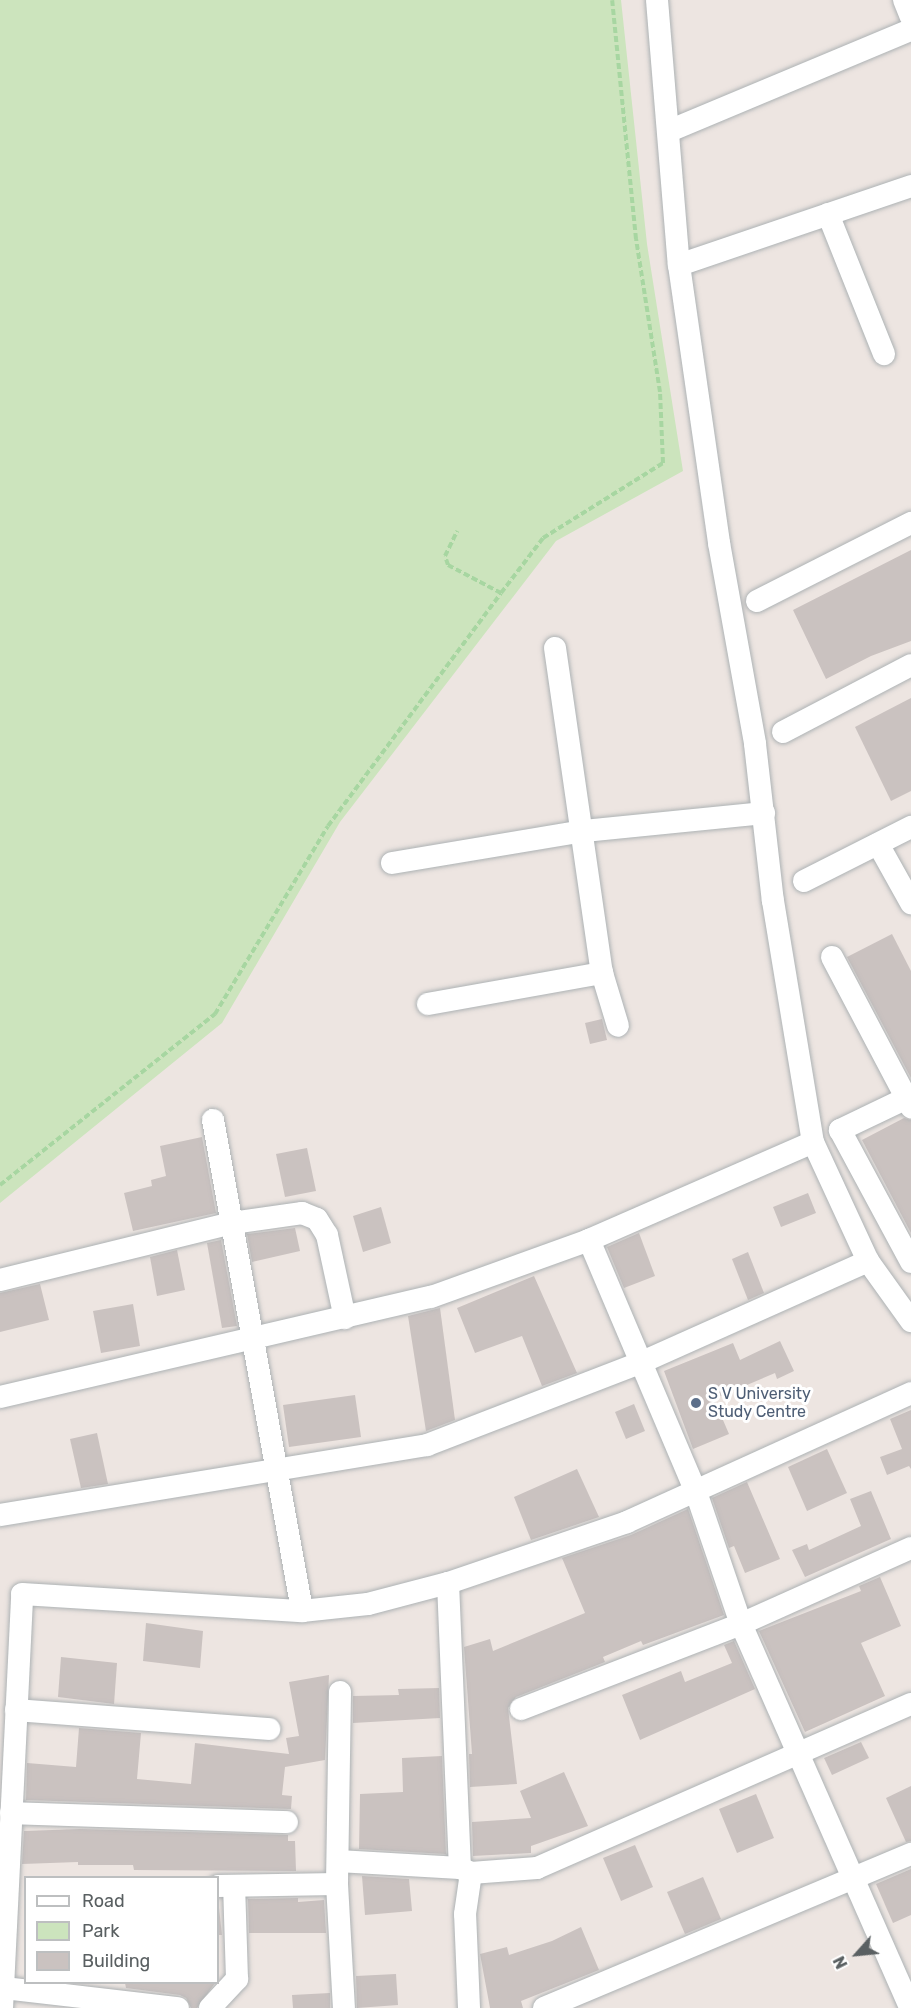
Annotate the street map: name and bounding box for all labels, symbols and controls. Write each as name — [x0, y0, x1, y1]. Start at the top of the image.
place label: S V University Study Centre — [708, 1384, 812, 1422]
marker: S V University Study Centre — [689, 1396, 703, 1410]
legend — [24, 1876, 219, 1984]
text: Road — [82, 1890, 125, 1912]
text: Park — [82, 1920, 119, 1942]
north arrow — [827, 1924, 887, 1984]
text: Building — [82, 1950, 150, 1972]
text: N — [829, 1953, 852, 1972]

